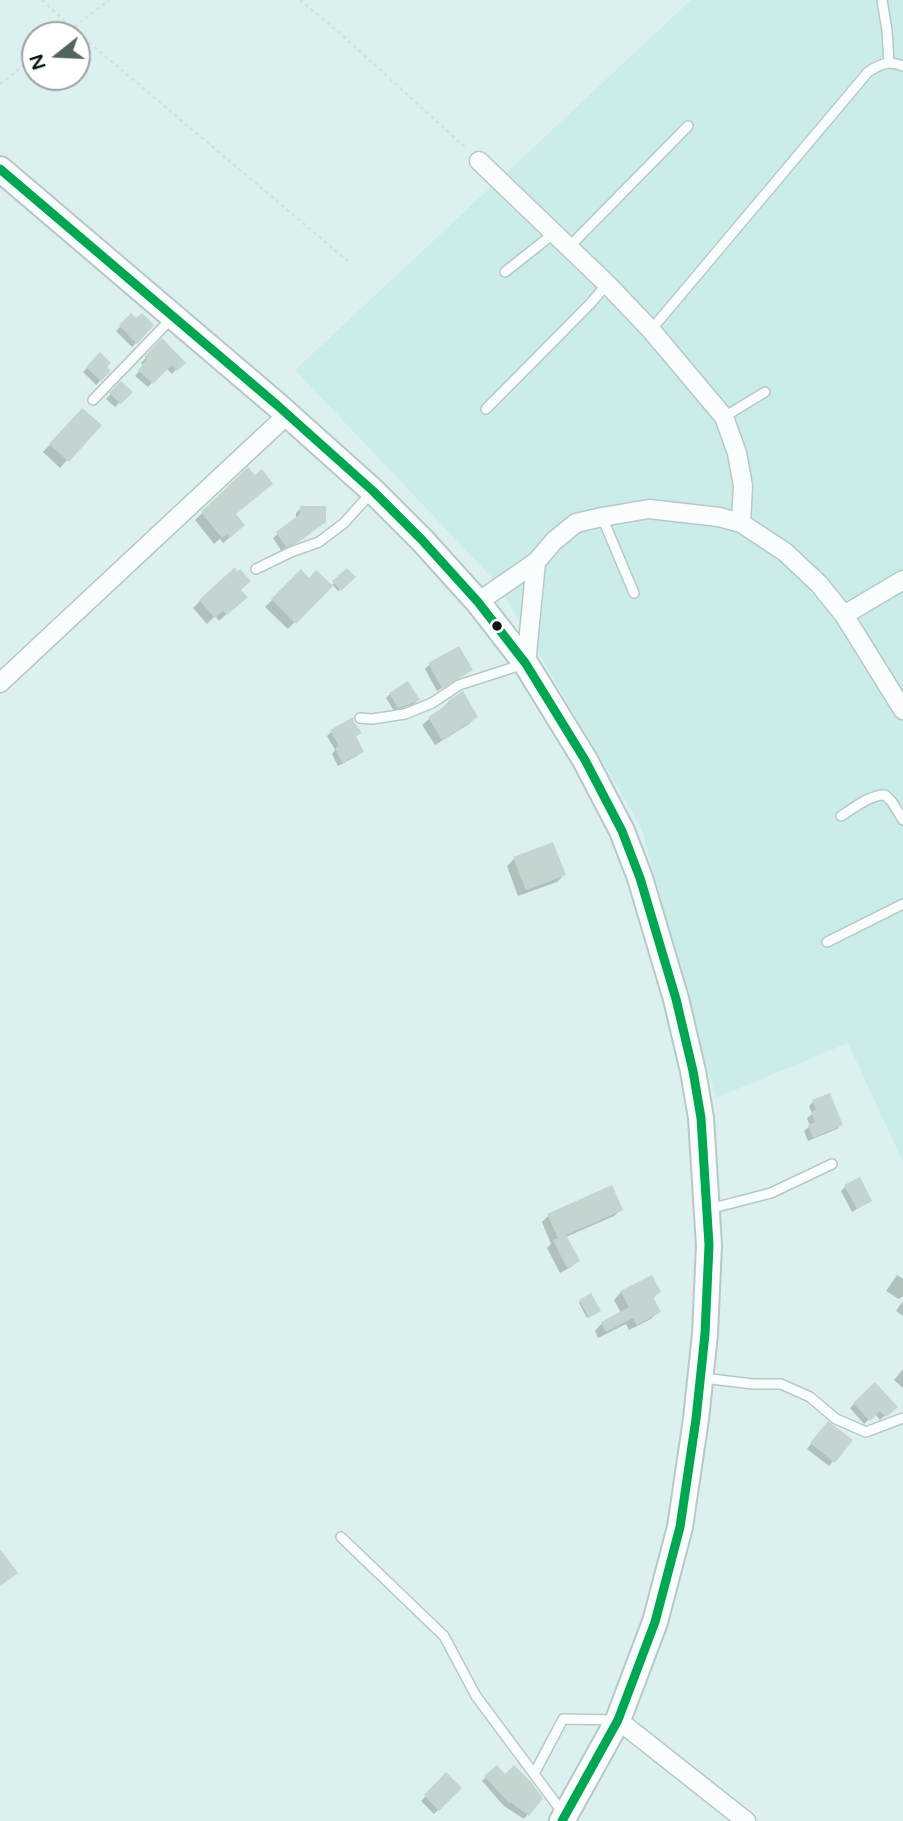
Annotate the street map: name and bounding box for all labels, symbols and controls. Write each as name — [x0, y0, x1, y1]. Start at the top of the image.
north arrow — [21, 21, 91, 91]
text: N — [25, 51, 51, 73]
unlabelled marker — [490, 619, 504, 633]

